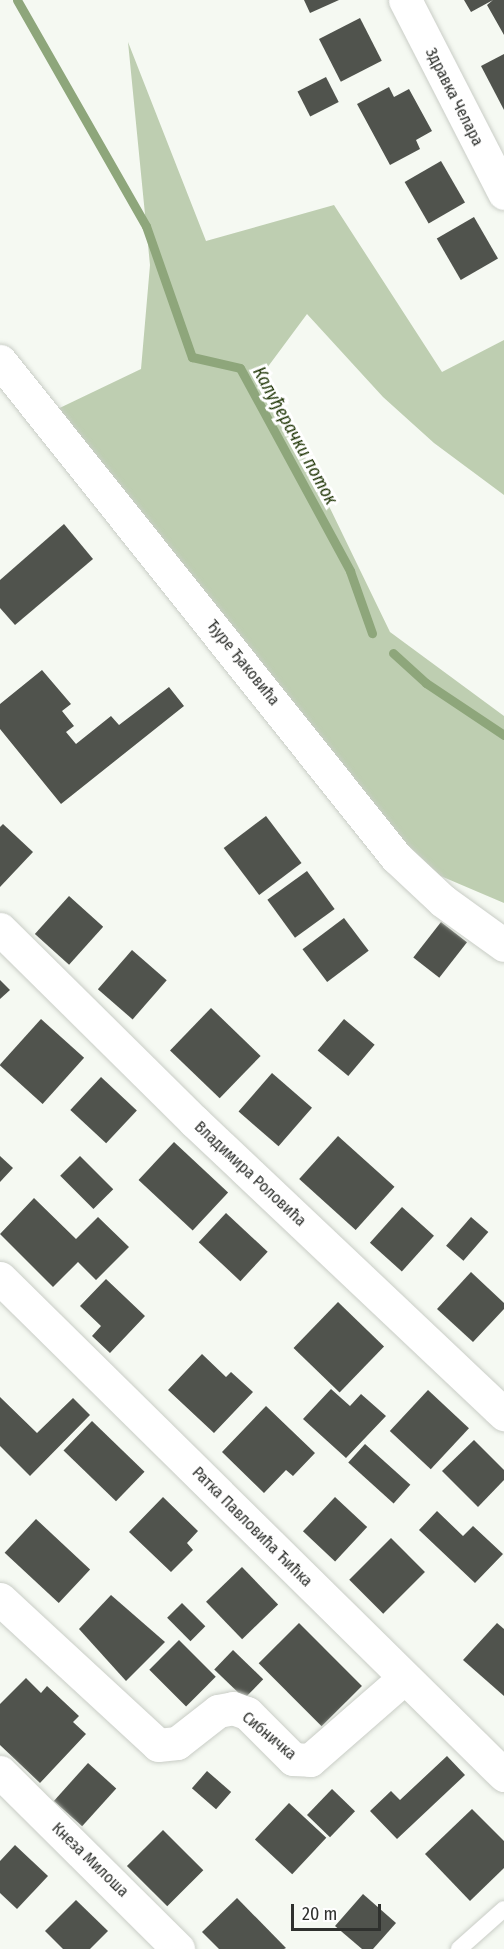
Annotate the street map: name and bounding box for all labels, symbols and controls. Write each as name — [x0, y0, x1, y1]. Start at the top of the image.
street label: Здравка Челара — [421, 45, 487, 149]
water label: Калуђерачки поток — [248, 363, 342, 509]
street label: Ђуре Ђаковића — [203, 616, 283, 710]
street label: Владимира Роловића — [190, 1117, 310, 1231]
street label: Ратка Павловића Ћићка — [188, 1463, 316, 1591]
street label: Сибничка — [238, 1708, 300, 1764]
street label: Кнеза Милоша — [48, 1819, 132, 1901]
scale bar — [294, 1892, 384, 1930]
text: 20 m — [302, 1903, 337, 1925]

